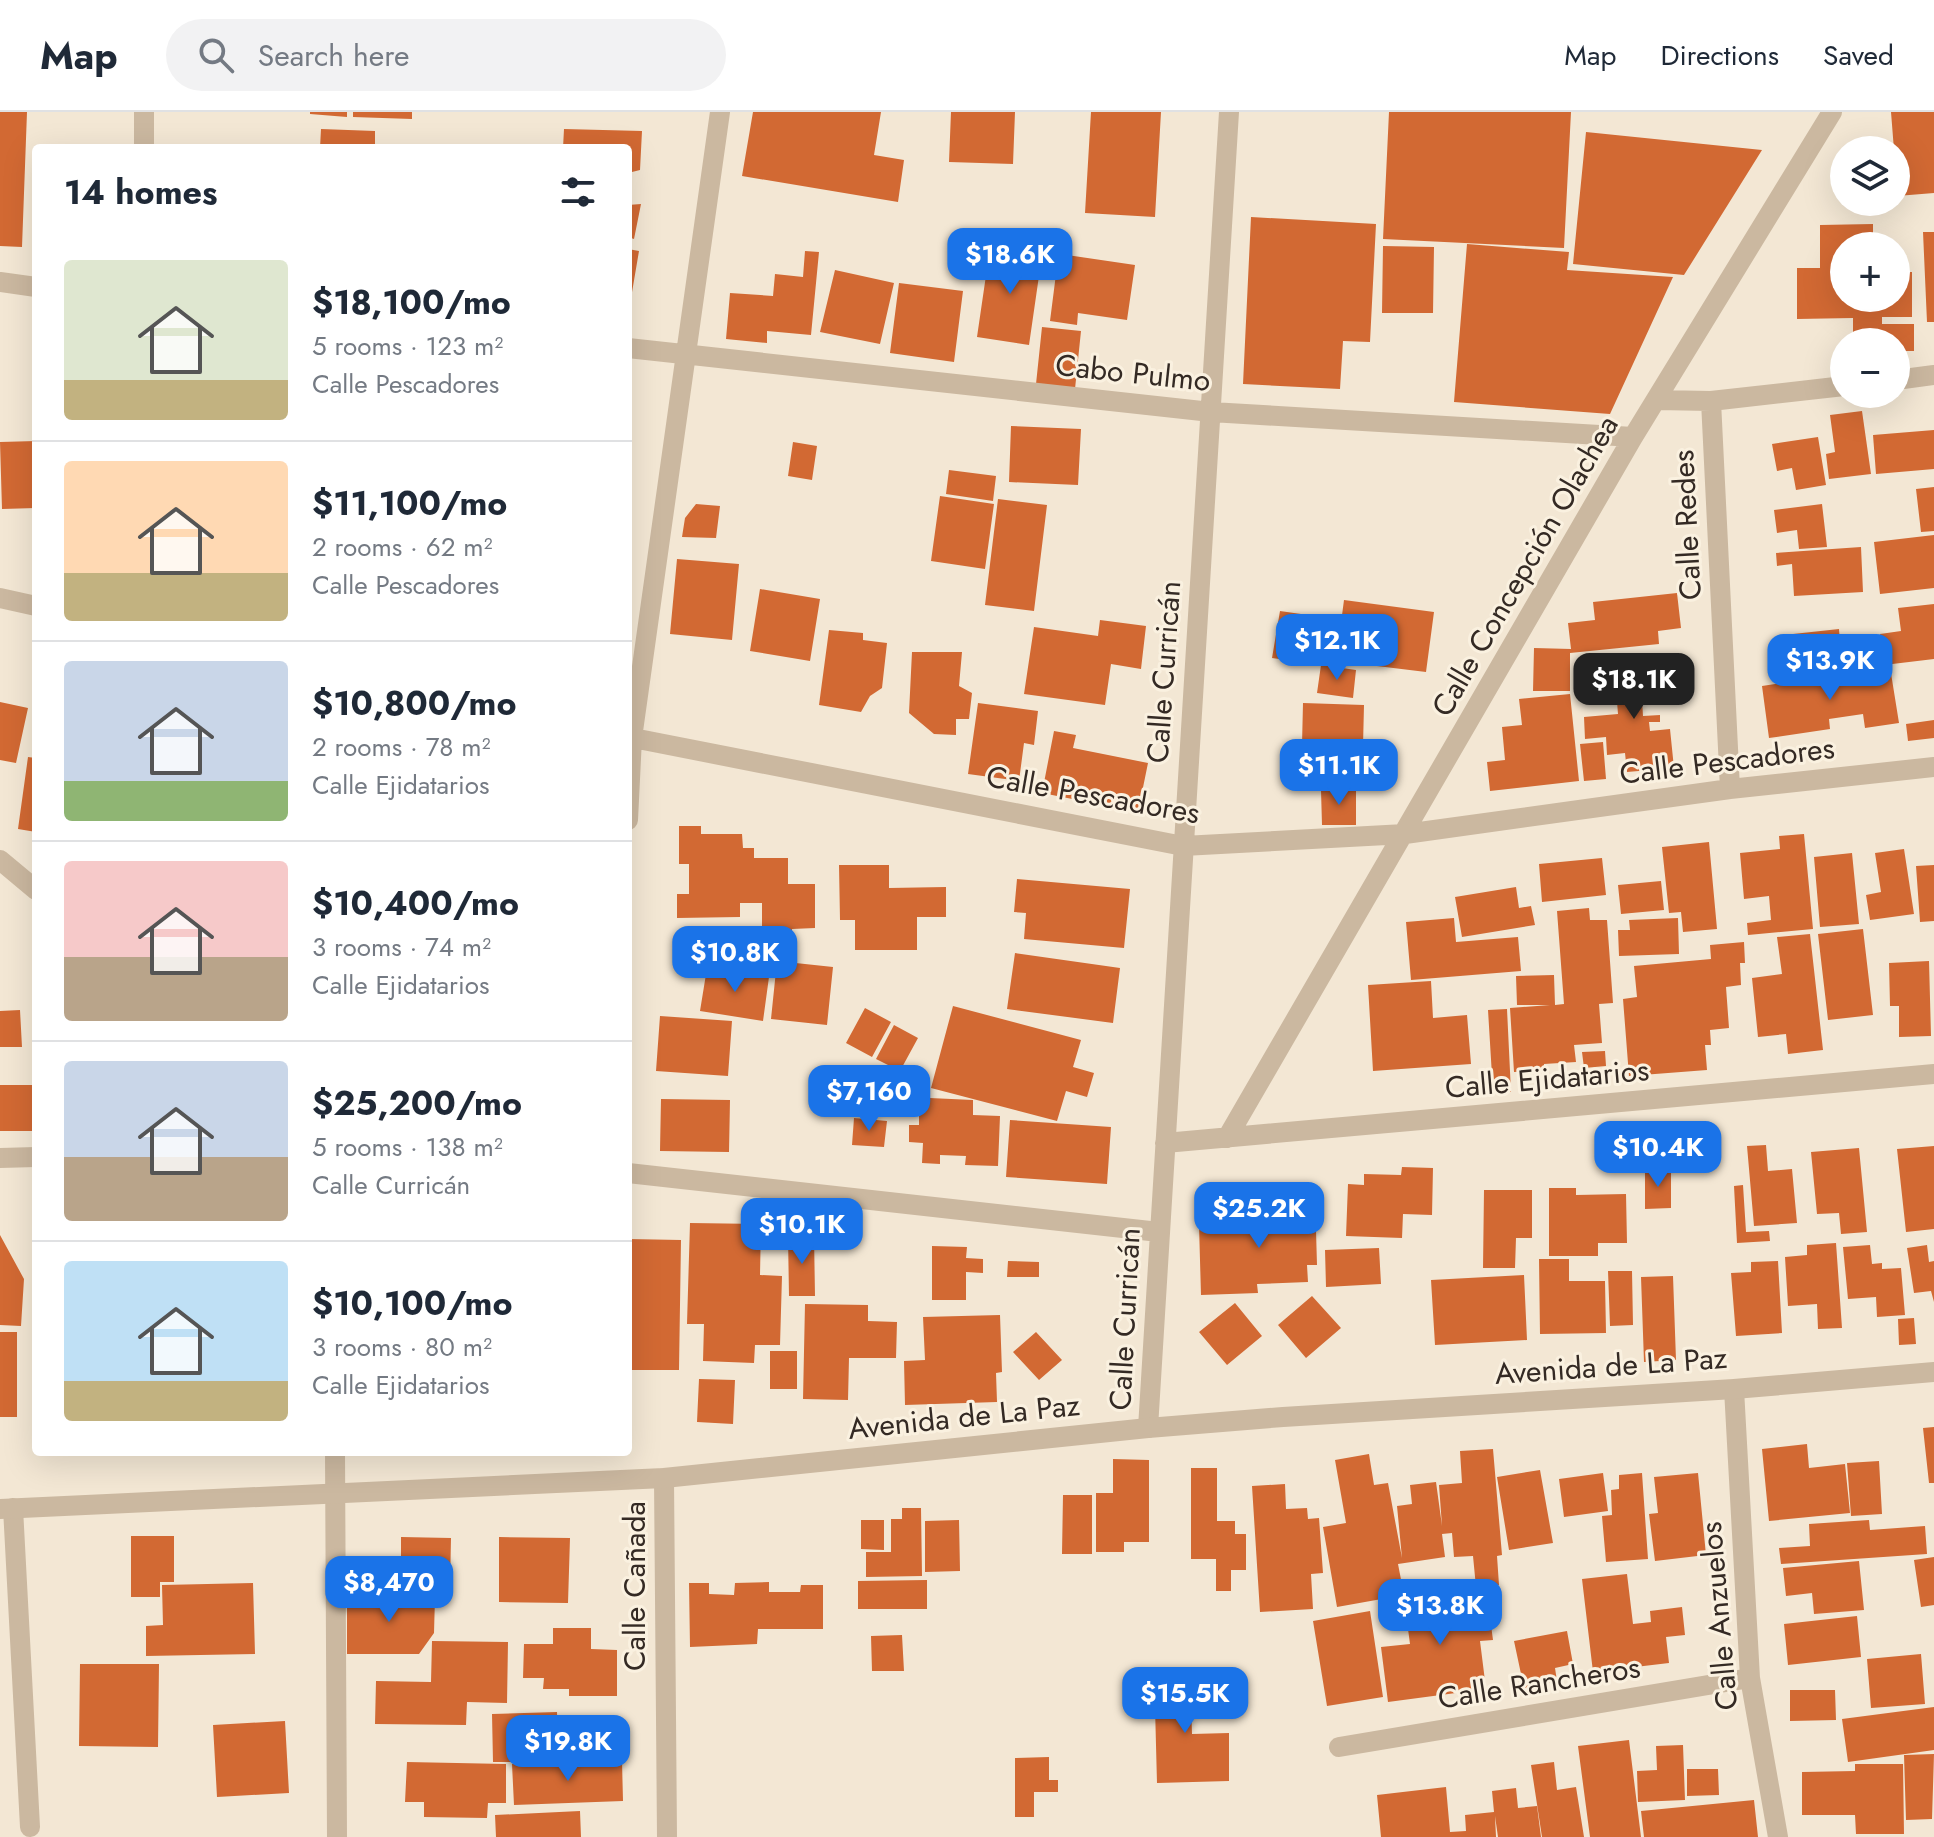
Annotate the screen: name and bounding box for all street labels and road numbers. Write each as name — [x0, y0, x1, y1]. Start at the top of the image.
street label: Cabo Pulmo — [1053, 343, 1213, 402]
street label: Calle Concepción Olachea — [1421, 407, 1628, 724]
street label: Calle Redes — [1661, 449, 1712, 601]
street label: Calle Curricán — [1136, 579, 1191, 765]
street label: Calle Pescadores — [1617, 726, 1837, 795]
street label: Calle Pescadores — [983, 755, 1203, 834]
street label: Calle Ejidatarios — [1443, 1048, 1651, 1109]
street label: Calle Curricán — [1098, 1227, 1151, 1411]
street label: Avenida de La Paz — [1493, 1336, 1729, 1395]
street label: Avenida de La Paz — [846, 1383, 1082, 1450]
street label: Calle Cañada — [613, 1501, 656, 1671]
street label: Calle Anzuelos — [1689, 1520, 1748, 1712]
street label: Calle Rancheros — [1435, 1645, 1643, 1720]

